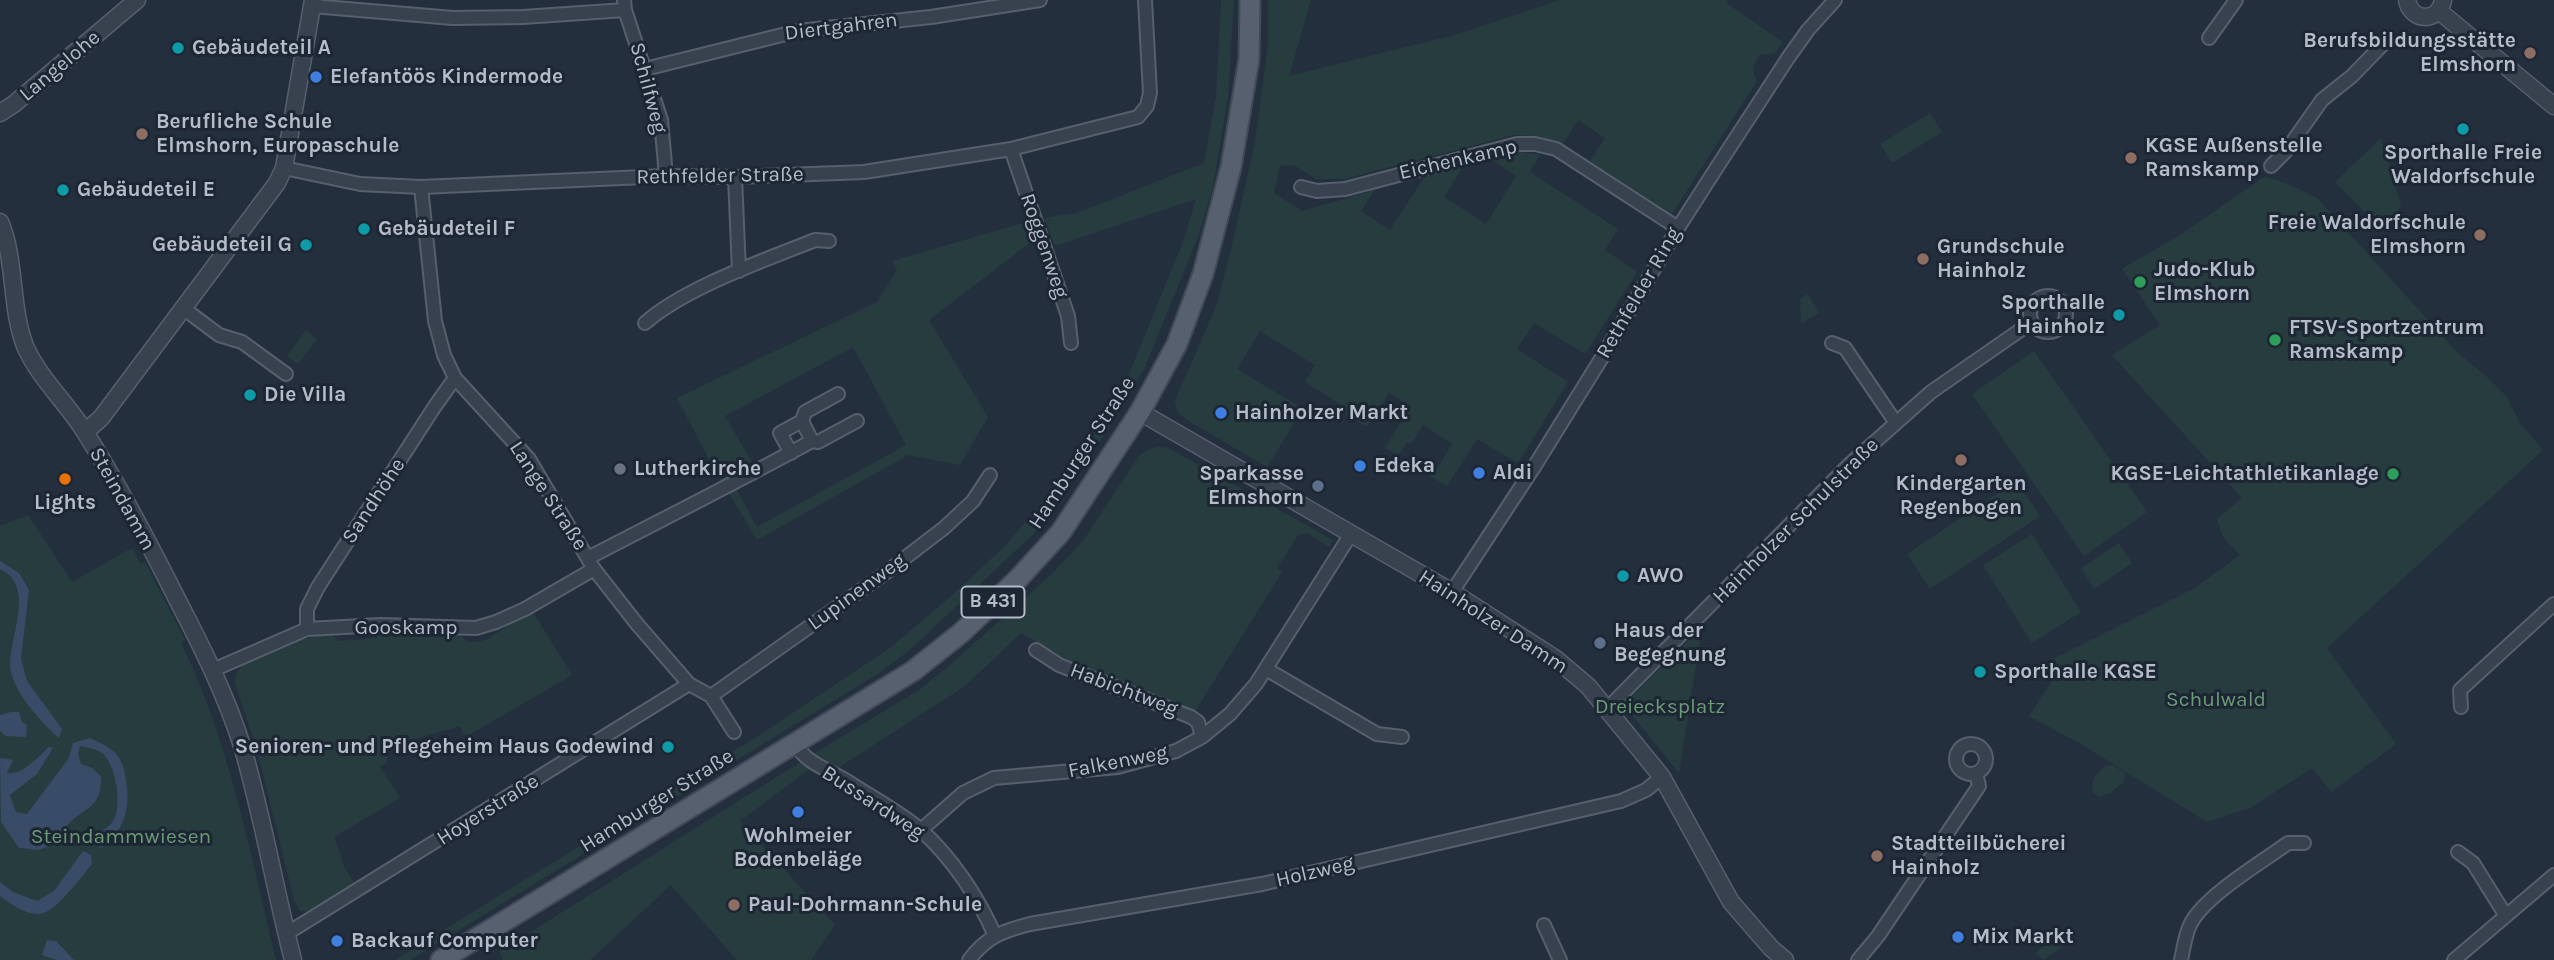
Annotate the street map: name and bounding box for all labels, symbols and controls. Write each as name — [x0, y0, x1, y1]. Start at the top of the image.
street label: Diertgahren — [783, 8, 899, 46]
street label: Langelohe — [15, 25, 105, 107]
place label: Berufsbildungsstätte Elmshorn — [2303, 28, 2516, 78]
place label: Gebäudeteil A — [192, 35, 331, 61]
marker: Gebäudeteil A — [170, 40, 186, 56]
street label: Schilfweg — [624, 40, 672, 136]
marker: Berufsbildungsstätte Elmshorn — [2522, 45, 2538, 61]
place label: Elefantöös Kindermode — [330, 64, 563, 90]
marker: Elefantöös Kindermode — [308, 69, 324, 85]
place label: Berufliche Schule Elmshorn, Europaschule — [156, 109, 399, 159]
marker: Sporthalle Freie Waldorfschule — [2455, 121, 2471, 137]
marker: Berufliche Schule Elmshorn, Europaschule — [134, 126, 150, 142]
place label: KGSE Außenstelle Ramskamp — [2145, 133, 2323, 183]
street label: Eichenkamp — [1397, 134, 1519, 186]
place label: Sporthalle Freie Waldorfschule — [2384, 140, 2542, 190]
marker: KGSE Außenstelle Ramskamp — [2123, 150, 2139, 166]
street label: Rethfelder Straße — [636, 162, 804, 190]
place label: Gebäudeteil E — [77, 177, 215, 203]
marker: Gebäudeteil E — [55, 182, 71, 198]
street label: Roggenweg — [1014, 190, 1074, 302]
place label: Freie Waldorfschule Elmshorn — [2268, 210, 2466, 260]
place label: Gebäudeteil F — [378, 216, 515, 242]
marker: Gebäudeteil F — [356, 221, 372, 237]
street label: Rethfelder Ring — [1591, 223, 1687, 363]
marker: Freie Waldorfschule Elmshorn — [2472, 227, 2488, 243]
place label: Gebäudeteil G — [152, 232, 292, 258]
place label: Grundschule Hainholz — [1937, 234, 2065, 284]
marker: Gebäudeteil G — [298, 237, 314, 253]
marker: Grundschule Hainholz — [1915, 251, 1931, 267]
place label: Judo-Klub Elmshorn — [2154, 257, 2255, 307]
marker: Judo-Klub Elmshorn — [2132, 274, 2148, 290]
place label: Sporthalle Hainholz — [2001, 290, 2105, 340]
marker: Sporthalle Hainholz — [2111, 307, 2127, 323]
place label: FTSV-Sportzentrum Ramskamp — [2289, 315, 2484, 365]
marker: FTSV-Sportzentrum Ramskamp — [2267, 332, 2283, 348]
street label: Hamburger Straße — [1023, 372, 1141, 534]
place label: Die Villa — [264, 382, 346, 408]
marker: Die Villa — [242, 387, 258, 403]
place label: Hainholzer Markt — [1235, 400, 1408, 426]
marker: Hainholzer Markt — [1213, 405, 1229, 421]
street label: Hainholzer Schulstraße — [1708, 433, 1884, 609]
street label: Lange Straße — [503, 437, 593, 555]
street label: Steindamm — [83, 443, 161, 555]
marker: Kindergarten Regenbogen — [1953, 452, 1969, 468]
street label: Sandhöhe — [337, 453, 411, 549]
place label: Edeka — [1374, 453, 1435, 479]
place label: Lutherkirche — [634, 456, 761, 482]
marker: Edeka — [1352, 458, 1368, 474]
place label: Aldi — [1493, 460, 1532, 486]
marker: Lutherkirche — [612, 461, 628, 477]
place label: Sparkasse Elmshorn — [1199, 461, 1304, 511]
place label: KGSE-Leichtathletikanlage — [2110, 461, 2379, 487]
marker: Aldi — [1471, 465, 1487, 481]
marker: KGSE-Leichtathletikanlage — [2385, 466, 2401, 482]
marker: Lights — [57, 471, 73, 487]
place label: Kindergarten Regenbogen — [1895, 471, 2027, 521]
marker: Sparkasse Elmshorn — [1310, 478, 1326, 494]
place label: Lights — [34, 490, 96, 516]
street label: Lupinenweg — [803, 548, 911, 636]
place label: AWO — [1637, 563, 1684, 589]
street label: Hainholzer Damm — [1414, 564, 1572, 680]
marker: AWO — [1615, 568, 1631, 584]
road number: B 431 — [962, 586, 1024, 618]
street label: Gooskamp — [355, 615, 457, 641]
place label: Haus der Begegnung — [1614, 618, 1726, 668]
marker: Haus der Begegnung — [1592, 635, 1608, 651]
street label: Habichtweg — [1066, 658, 1182, 722]
place label: Sporthalle KGSE — [1994, 659, 2157, 685]
marker: Sporthalle KGSE — [1972, 664, 1988, 680]
park label: Schulwald — [2166, 687, 2266, 713]
park label: Dreiecksplatz — [1595, 694, 1725, 720]
place label: Senioren- und Pflegeheim Haus Godewind — [235, 734, 654, 760]
marker: Senioren- und Pflegeheim Haus Godewind — [660, 739, 676, 755]
street label: Falkenweg — [1066, 740, 1170, 784]
street label: Hamburger Straße — [576, 744, 738, 858]
street label: Bussardweg — [817, 760, 929, 846]
street label: Hoyerstraße — [432, 769, 544, 851]
marker: Wohlmeier Bodenbeläge — [790, 804, 806, 820]
place label: Wohlmeier Bodenbeläge — [734, 823, 862, 873]
park label: Steindammwiesen — [31, 824, 211, 850]
place label: Stadtteilbücherei Hainholz — [1891, 831, 2066, 881]
marker: Stadtteilbücherei Hainholz — [1869, 848, 1885, 864]
street label: Holzweg — [1274, 851, 1356, 893]
place label: Paul-Dohrmann-Schule — [748, 892, 982, 918]
marker: Paul-Dohrmann-Schule — [726, 897, 742, 913]
place label: Mix Markt — [1972, 924, 2074, 950]
place label: Backauf Computer — [351, 928, 538, 954]
marker: Mix Markt — [1950, 929, 1966, 945]
marker: Backauf Computer — [329, 933, 345, 949]

